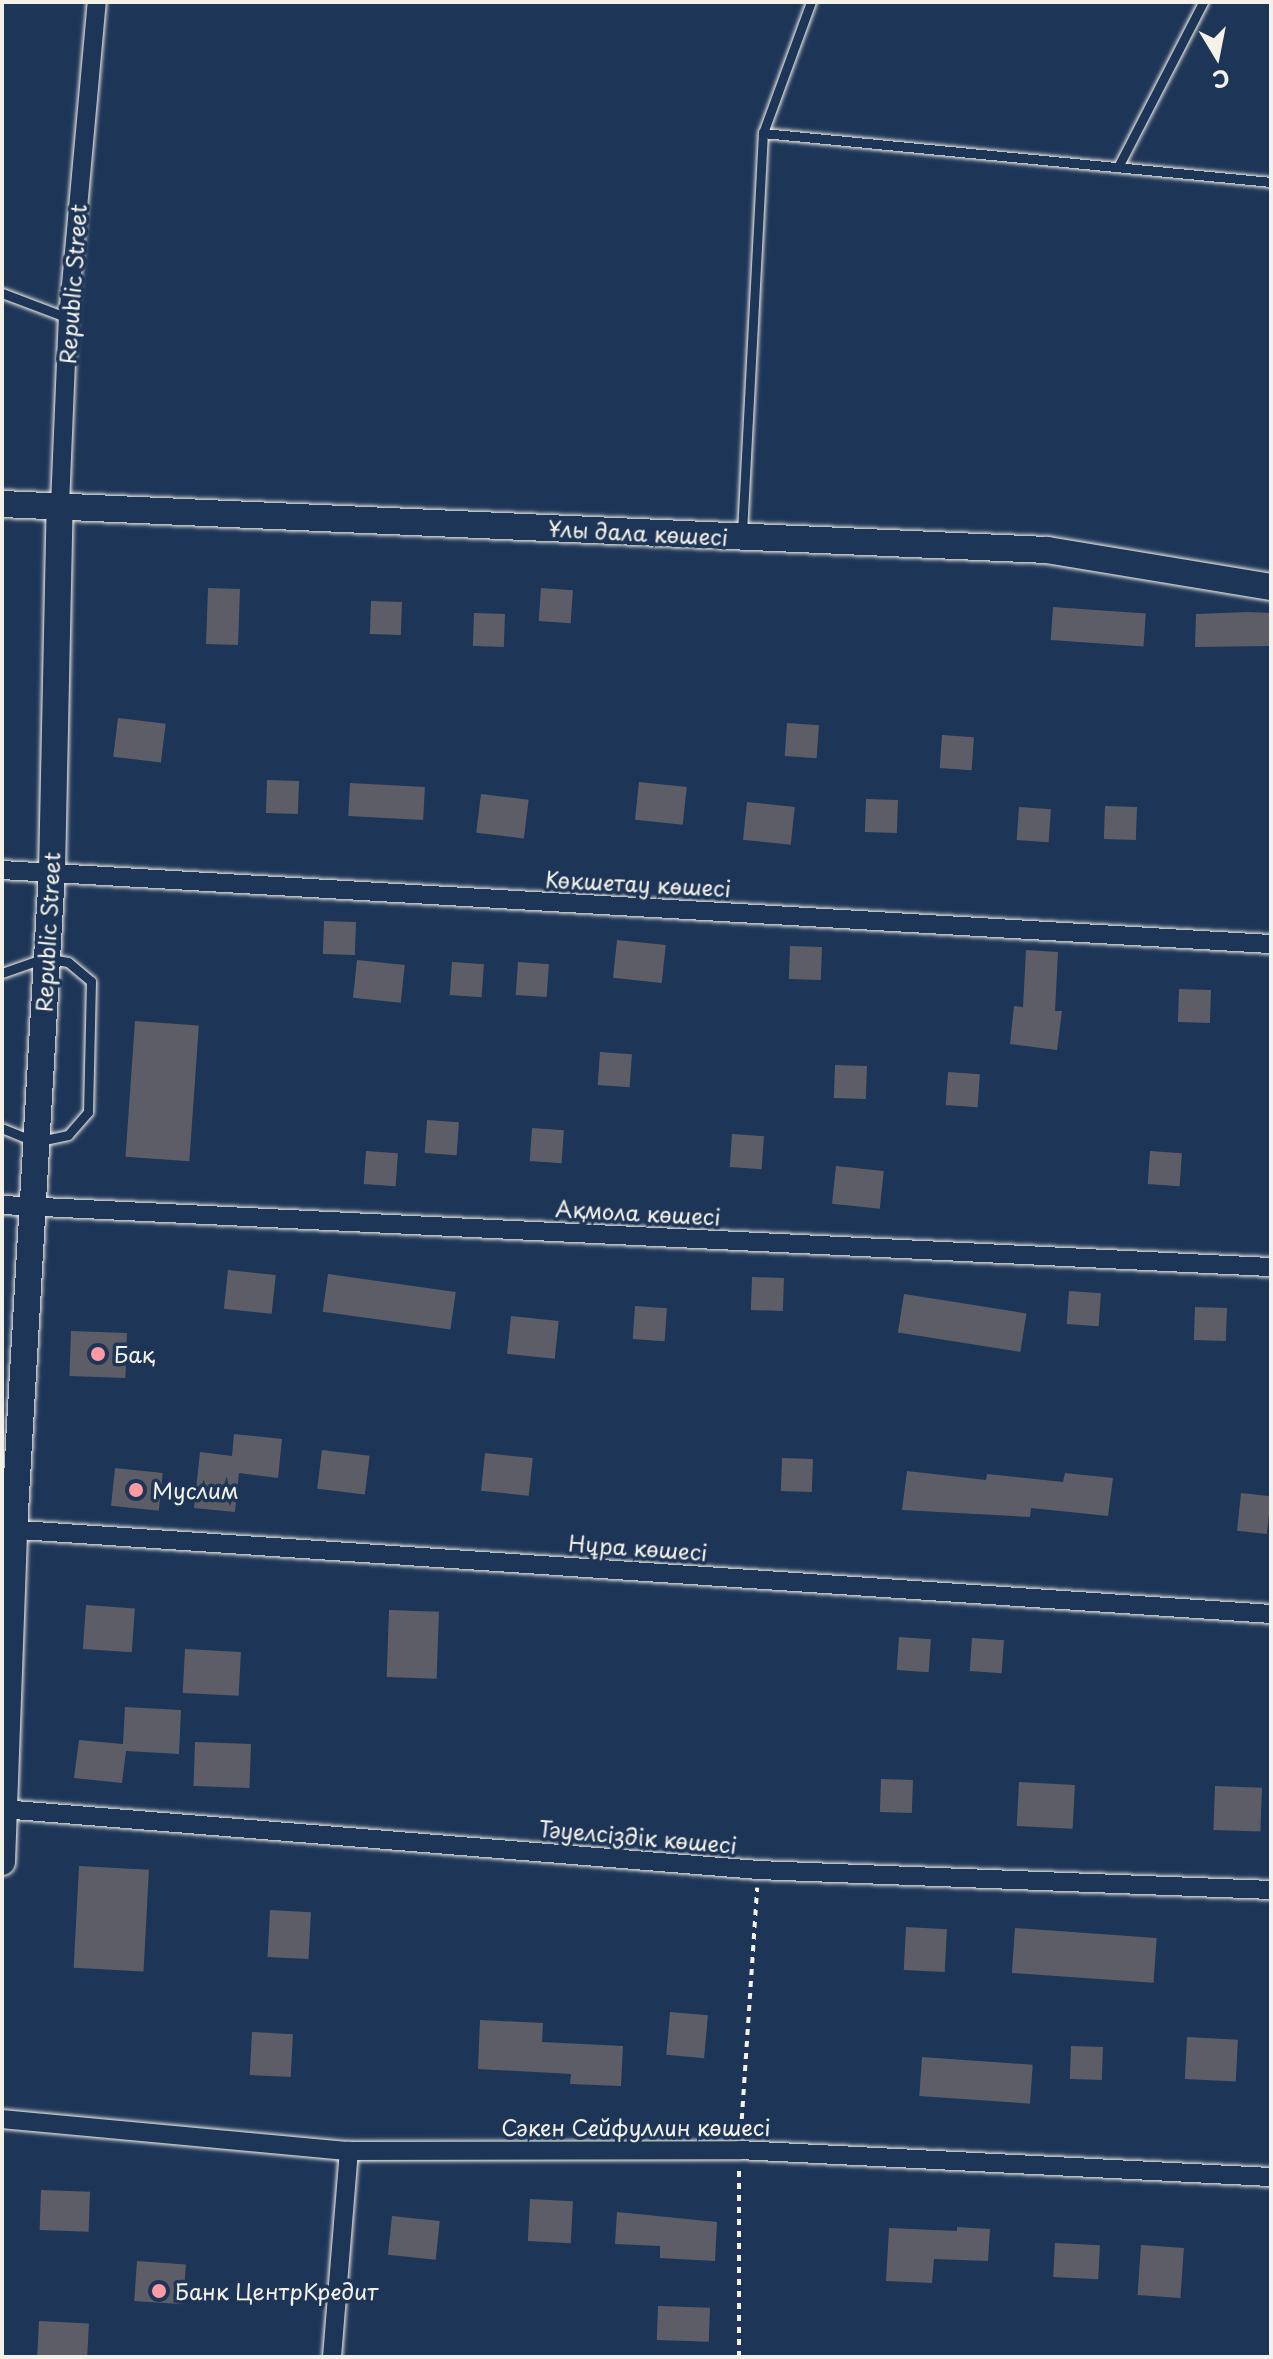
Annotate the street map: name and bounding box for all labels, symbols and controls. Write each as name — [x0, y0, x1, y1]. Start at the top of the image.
north arrow — [1177, 16, 1257, 96]
text: С — [1210, 62, 1232, 98]
street label: Republic Street — [53, 202, 91, 366]
street label: Ұлы дала көшесі — [547, 514, 729, 550]
street label: Republic Street — [30, 850, 64, 1014]
street label: Көкшетау көшесі — [544, 865, 732, 901]
street label: Ақмола көшесі — [555, 1194, 721, 1230]
place label: Бақ — [114, 1341, 155, 1367]
marker: Бақ — [89, 1345, 107, 1363]
place label: Муслим — [152, 1477, 239, 1503]
marker: Муслим — [127, 1481, 145, 1499]
street label: Нұра көшесі — [568, 1529, 708, 1565]
street label: Тәуелсіздік көшесі — [537, 1814, 739, 1858]
street label: Сәкен Сейфуллин көшесі — [500, 2114, 772, 2140]
place label: Банк ЦентрКредит — [175, 2278, 378, 2304]
marker: Банк ЦентрКредит — [150, 2282, 168, 2300]

